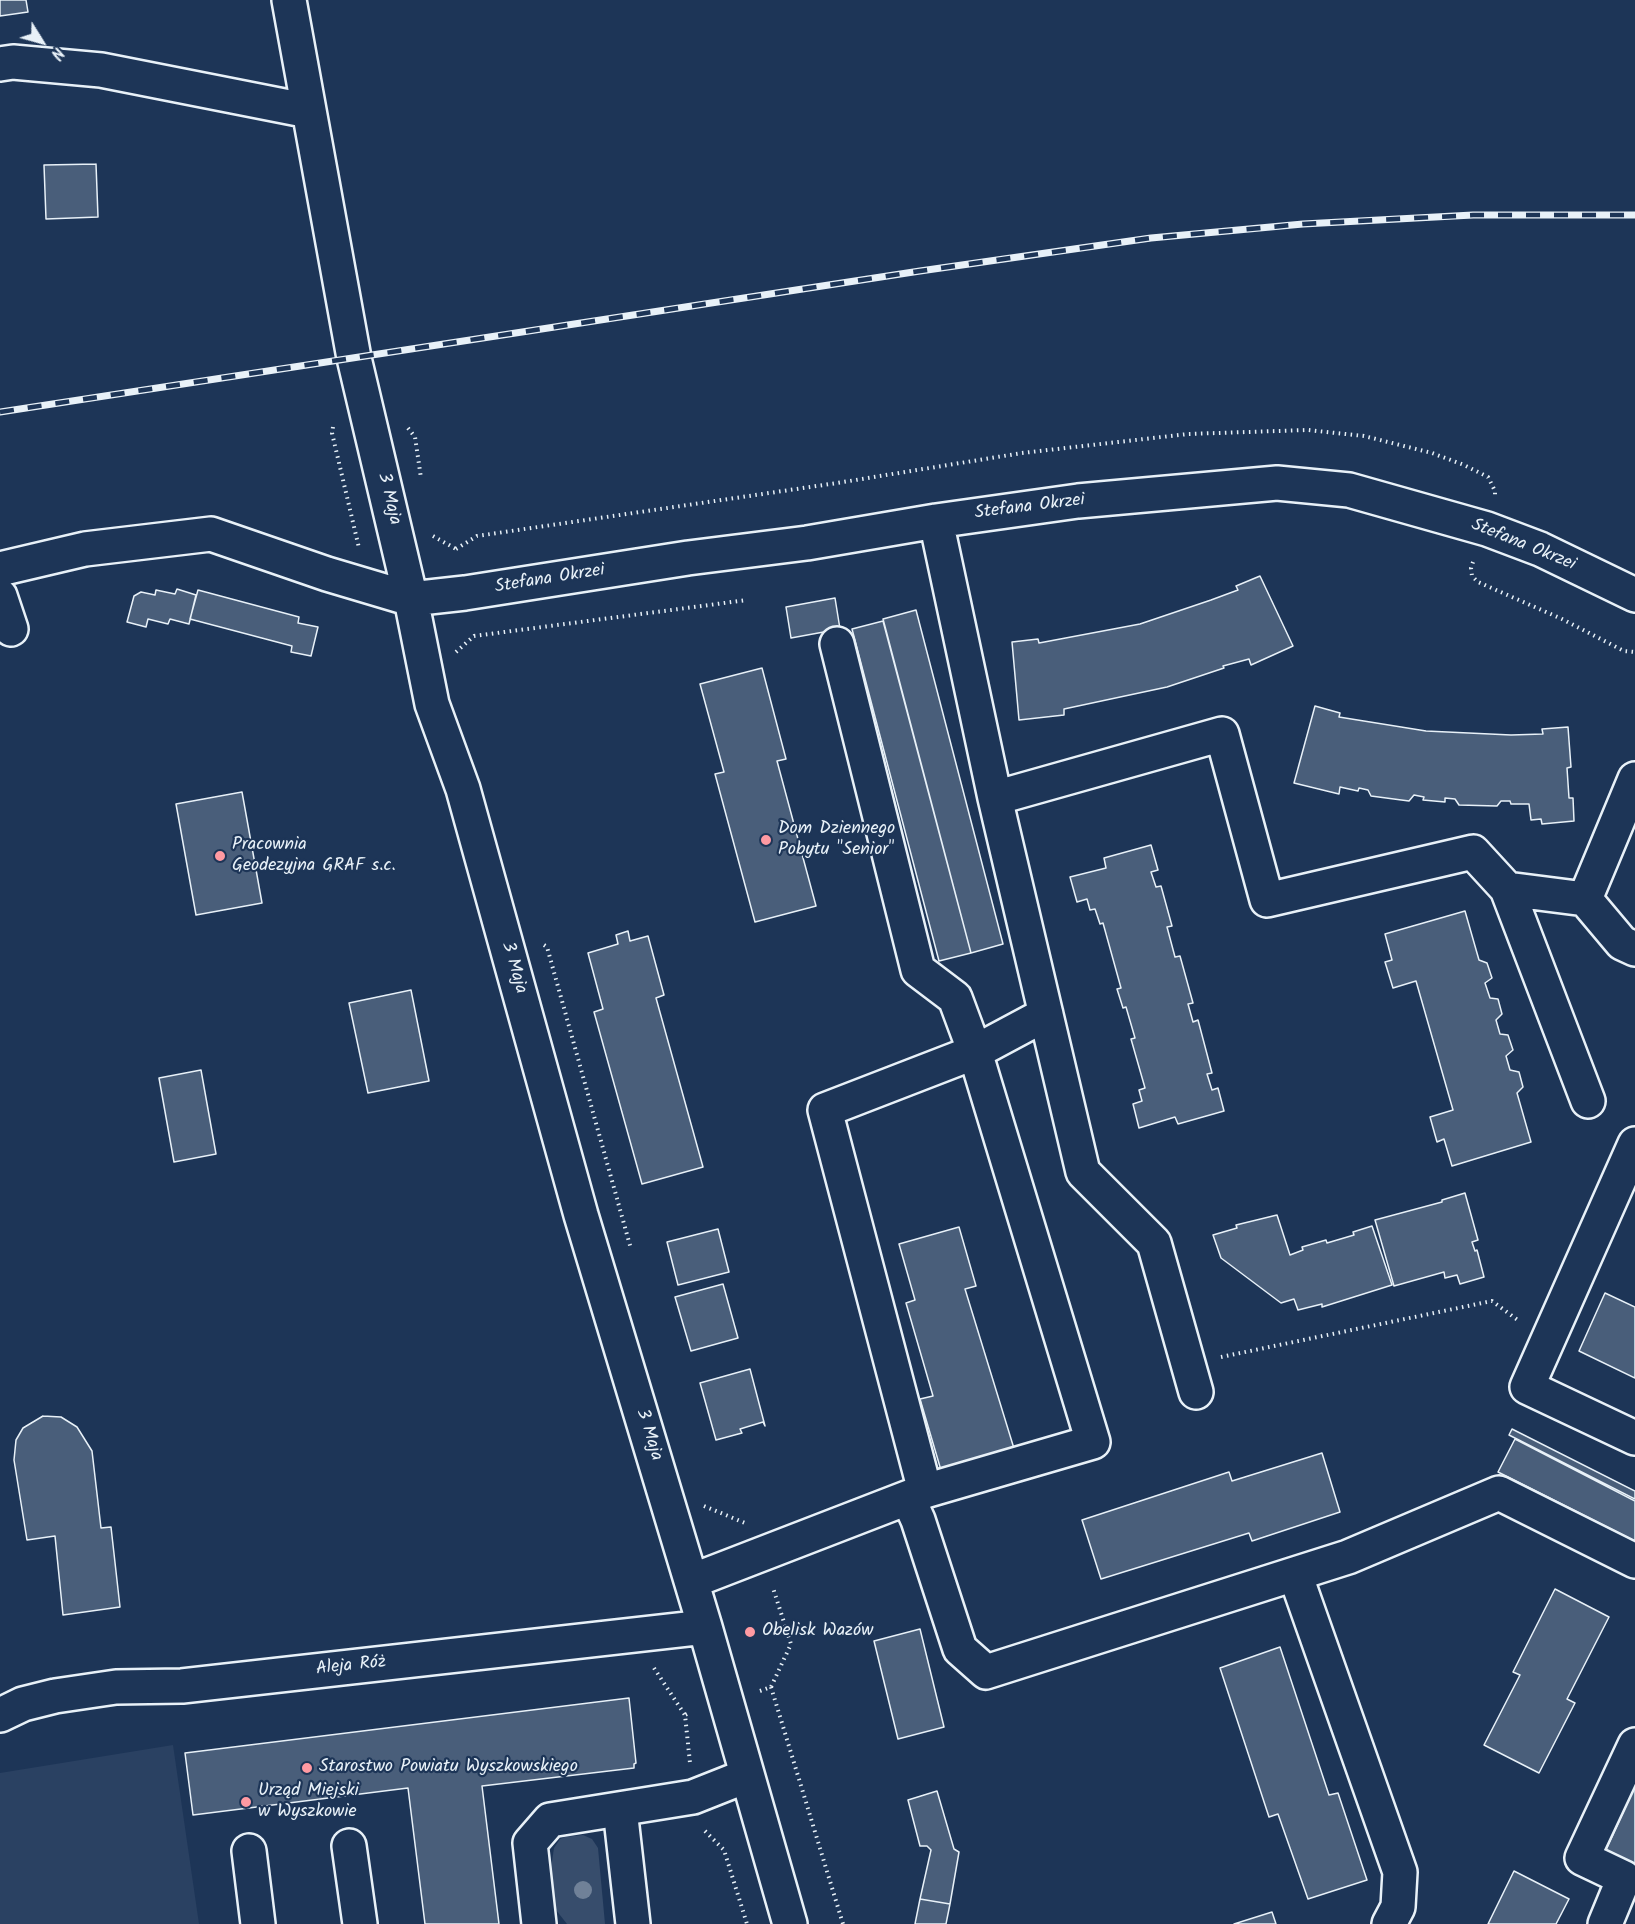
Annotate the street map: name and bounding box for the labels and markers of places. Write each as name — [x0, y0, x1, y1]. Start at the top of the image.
place label: Dom Dziennego Pobytu "Senior" — [778, 819, 895, 862]
marker: Dom Dziennego Pobytu "Senior" — [759, 833, 773, 847]
place label: Pracownia Geodezyjna GRAF s.c. — [232, 835, 396, 878]
marker: Pracownia Geodezyjna GRAF s.c. — [213, 849, 227, 863]
place label: Obelisk Wazów — [762, 1621, 873, 1643]
marker: Obelisk Wazów — [743, 1625, 757, 1639]
place label: Starostwo Powiatu Wyszkowskiego — [319, 1757, 578, 1779]
marker: Starostwo Powiatu Wyszkowskiego — [300, 1761, 314, 1775]
place label: Urząd Miejski w Wyszkowie — [258, 1781, 359, 1824]
marker: Urząd Miejski w Wyszkowie — [239, 1795, 253, 1809]

